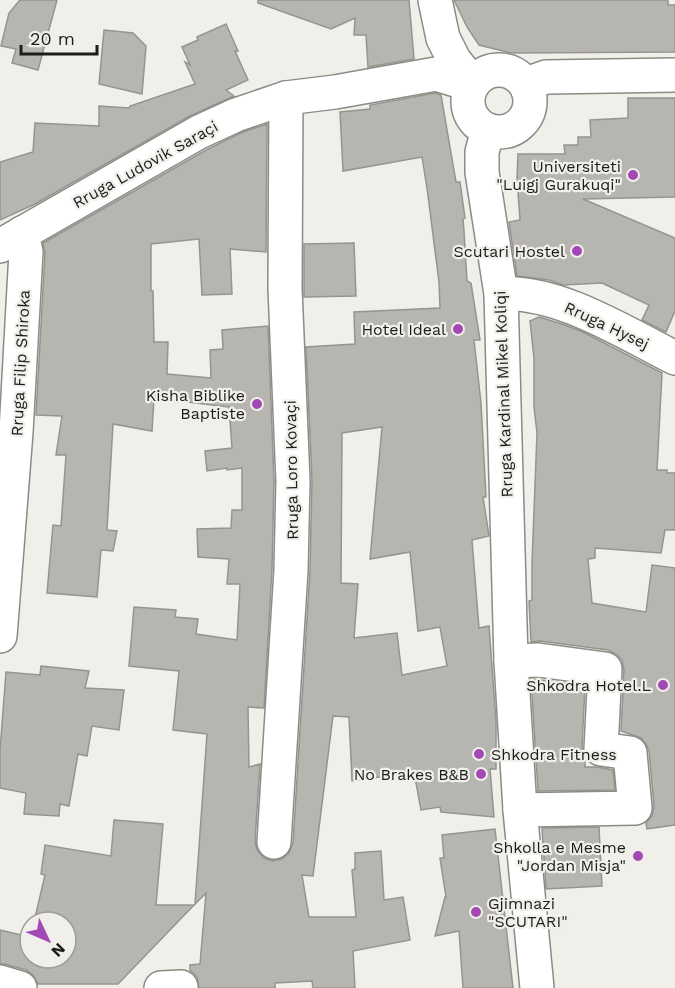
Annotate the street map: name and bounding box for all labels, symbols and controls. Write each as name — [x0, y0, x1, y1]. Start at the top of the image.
scale bar — [21, 18, 98, 56]
text: 20 m — [30, 28, 75, 49]
street label: Rruga Ludovik Saraçi — [69, 117, 221, 212]
place label: Universiteti "Luigj Gurakuqi" — [496, 157, 621, 194]
marker: Universiteti "Luigj Gurakuqi" — [626, 168, 640, 182]
place label: Scutari Hostel — [453, 242, 565, 261]
marker: Scutari Hostel — [570, 244, 584, 258]
street label: Rruga Filip Shiroka — [7, 289, 34, 437]
street label: Rruga Kardinal Mikel Koliqi — [490, 290, 517, 498]
street label: Rruga Hysej — [561, 298, 652, 353]
place label: Hotel Ideal — [361, 320, 446, 339]
marker: Hotel Ideal — [451, 322, 465, 336]
place label: Kisha Biblike Baptiste — [146, 386, 245, 423]
marker: Kisha Biblike Baptiste — [250, 397, 264, 411]
street label: Rruga Loro Kovaçi — [281, 400, 302, 540]
place label: Shkodra Hotel.L — [526, 676, 651, 695]
marker: Shkodra Hotel.L — [656, 678, 670, 692]
place label: Shkodra Fitness — [491, 745, 617, 764]
marker: Shkodra Fitness — [472, 747, 486, 761]
place label: No Brakes B&B — [354, 765, 469, 784]
marker: No Brakes B&B — [474, 767, 488, 781]
place label: Shkolla e Mesme "Jordan Misja" — [493, 838, 626, 875]
marker: Shkolla e Mesme "Jordan Misja" — [631, 849, 645, 863]
place label: Gjimnazi "SCUTARI" — [488, 894, 568, 931]
marker: Gjimnazi "SCUTARI" — [469, 905, 483, 919]
north arrow — [18, 910, 78, 970]
text: N — [47, 939, 69, 961]

